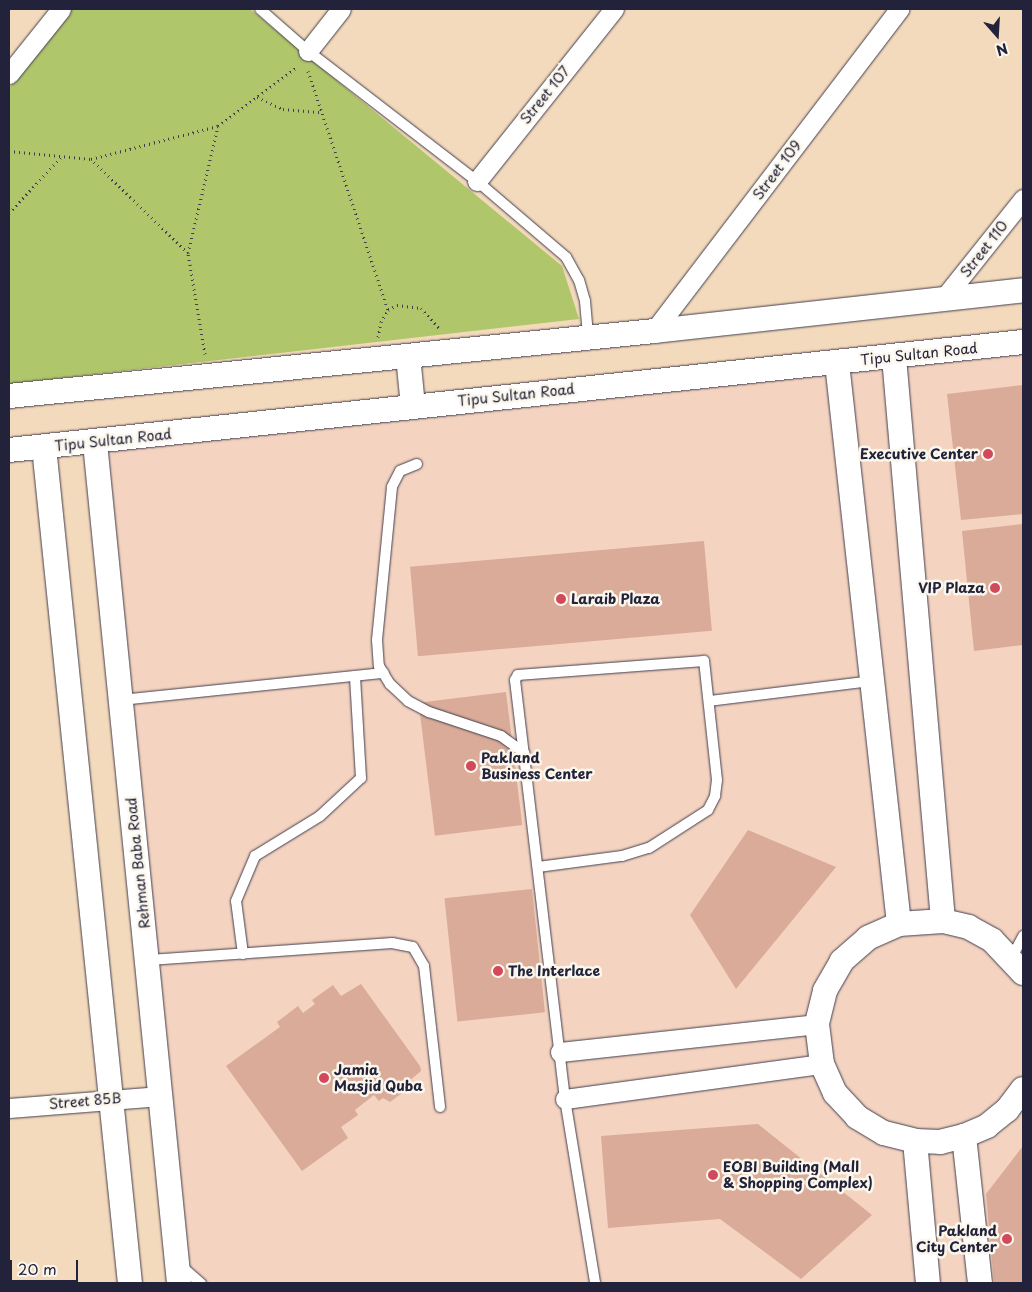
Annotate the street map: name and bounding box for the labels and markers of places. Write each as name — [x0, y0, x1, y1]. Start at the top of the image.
place label: Executive Center — [859, 446, 978, 462]
marker: Executive Center — [982, 448, 994, 460]
place label: VIP Plaza — [917, 580, 985, 596]
marker: VIP Plaza — [989, 582, 1001, 594]
place label: Laraib Plaza — [571, 591, 660, 607]
marker: Laraib Plaza — [555, 593, 567, 605]
place label: Pakland Business Center — [481, 750, 594, 782]
marker: Pakland Business Center — [465, 760, 477, 772]
place label: The Interlace — [508, 963, 601, 979]
marker: The Interlace — [492, 965, 504, 977]
place label: Jamia Masjid Quba — [334, 1062, 423, 1094]
marker: Jamia Masjid Quba — [318, 1072, 330, 1084]
place label: EOBI Building (Mall & Shopping Complex) — [723, 1159, 874, 1192]
marker: EOBI Building (Mall & Shopping Complex) — [707, 1169, 719, 1181]
place label: Pakland City Center — [915, 1223, 997, 1256]
marker: Pakland City Center — [1001, 1233, 1013, 1245]

